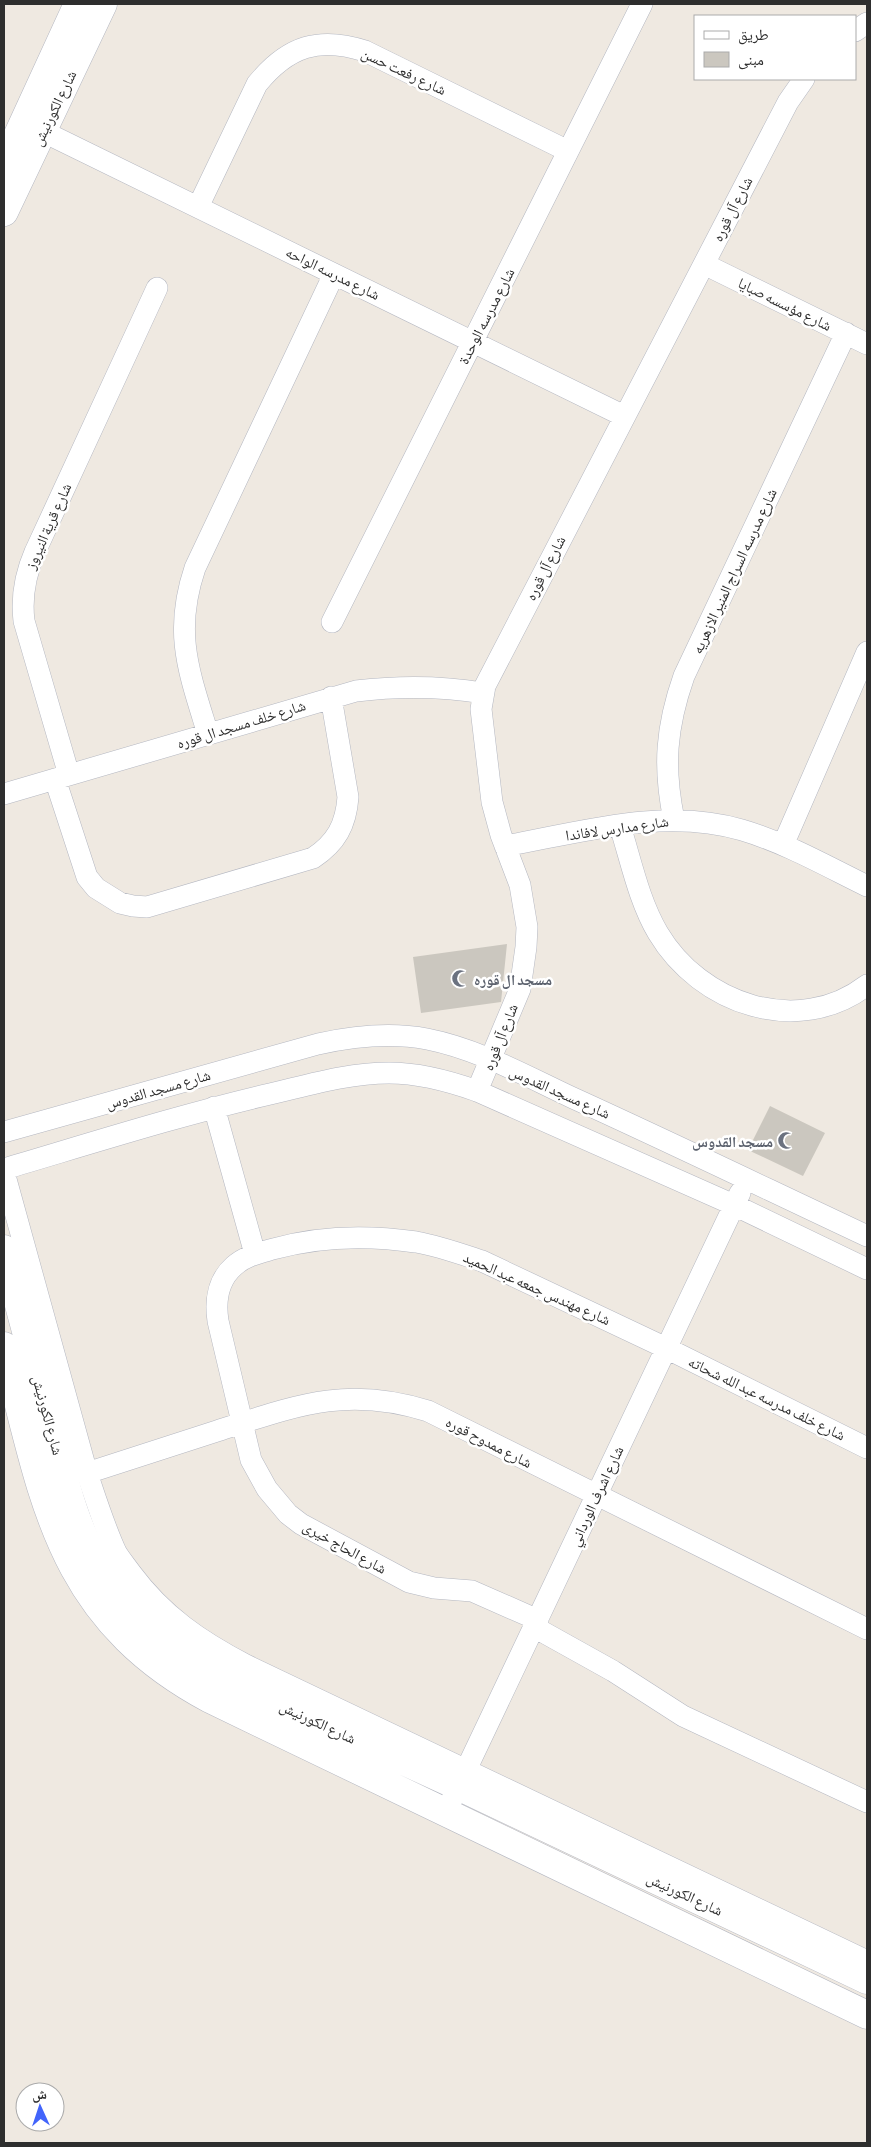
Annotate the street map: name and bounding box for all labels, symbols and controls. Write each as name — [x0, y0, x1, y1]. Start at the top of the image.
legend — [694, 15, 856, 80]
text: طريق — [738, 26, 769, 45]
street label: شارع رفعت حسن — [358, 44, 449, 100]
text: مبنى — [738, 51, 764, 70]
street label: شارع الكورنيش — [28, 67, 81, 149]
street label: شارع آل قوره — [708, 174, 757, 245]
street label: شارع مدرسه الواحه — [282, 243, 383, 305]
street label: شارع مدرسه الوحدة — [454, 265, 519, 368]
street label: شارع مؤسسه صبايا — [735, 274, 835, 336]
street label: شارع قرية النيروز — [21, 480, 76, 573]
street label: شارع مدرسه السراج المنير الازهريه — [688, 485, 782, 657]
street label: شارع آل قوره — [521, 533, 570, 604]
street label: شارع خلف مسجد ال قوره — [175, 696, 308, 754]
street label: شارع مدارس لافاندا — [564, 812, 670, 846]
mosque icon: مسجد ال قوره — [450, 969, 470, 989]
place label: مسجد ال قوره — [474, 971, 552, 989]
street label: شارع آل قوره — [479, 1001, 523, 1074]
street label: شارع مسجد القدوس — [506, 1062, 613, 1124]
street label: شارع مسجد القدوس — [104, 1066, 213, 1114]
mosque icon: مسجد القدوس — [777, 1131, 797, 1151]
place label: مسجد القدوس — [692, 1133, 773, 1151]
street label: شارع مهندس جمعه عبد الحميد — [460, 1248, 613, 1330]
street label: شارع خلف مدرسه عبد الله شحاته — [685, 1353, 848, 1445]
street label: شارع الكورنيش — [27, 1373, 67, 1457]
street label: شارع ممدوح قوره — [442, 1413, 535, 1473]
street label: شارع اشرف الورداني — [565, 1443, 630, 1550]
street label: شارع الحاج خيرى — [299, 1517, 390, 1579]
street label: شارع الكورنيش — [276, 1697, 359, 1749]
street label: شارع الكورنيش — [643, 1869, 726, 1921]
north arrow — [15, 2082, 65, 2132]
text: ش — [31, 2086, 47, 2103]

